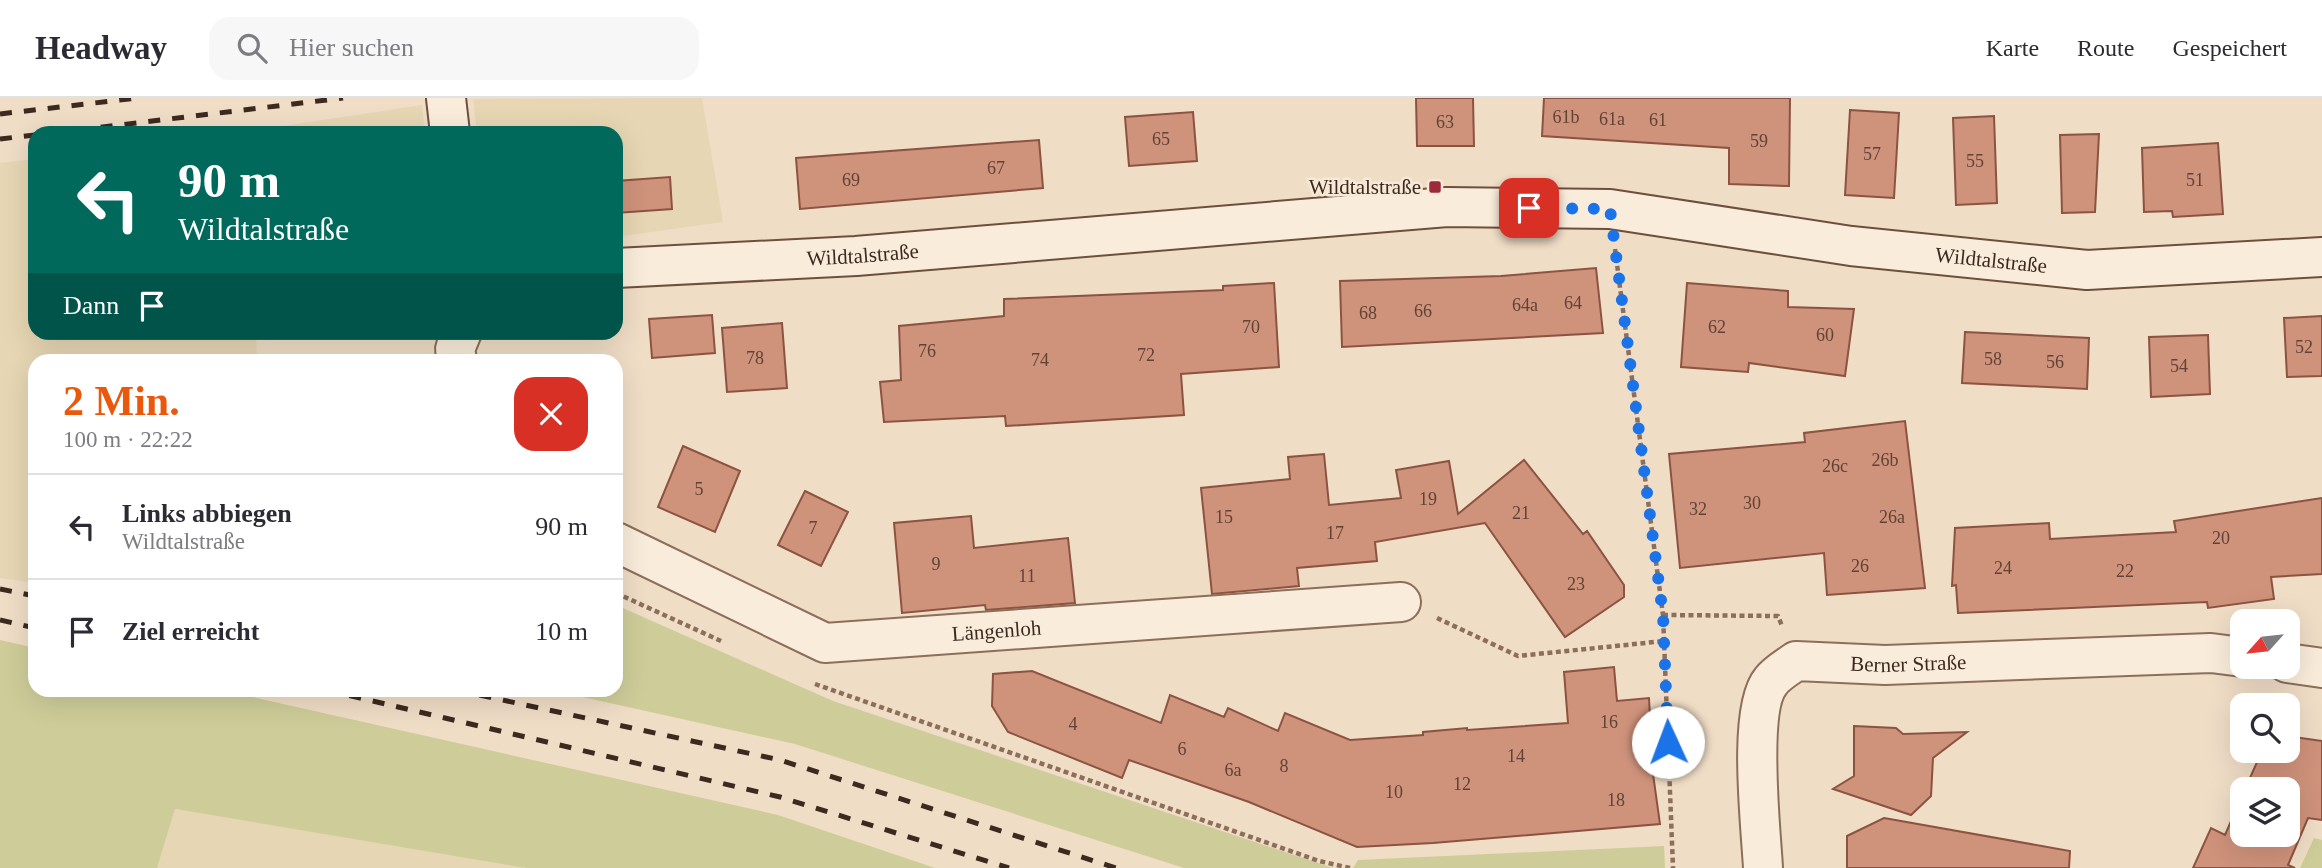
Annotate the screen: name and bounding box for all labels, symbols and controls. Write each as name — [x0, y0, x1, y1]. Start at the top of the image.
search box — [209, 17, 699, 80]
icon: search — [233, 29, 271, 67]
text: Headway — [35, 30, 167, 66]
text: Hier suchen — [289, 33, 414, 62]
text: Karte — [1986, 35, 2039, 61]
text: Route — [2077, 35, 2134, 61]
text: Gespeichert — [2172, 35, 2287, 61]
house number: 61b — [1553, 107, 1580, 127]
house number: 61a — [1599, 109, 1625, 129]
house number: 61 — [1649, 110, 1667, 130]
house number: 63 — [1436, 112, 1454, 132]
house number: 65 — [1152, 129, 1170, 149]
house number: 59 — [1750, 131, 1768, 151]
house number: 57 — [1863, 144, 1881, 164]
house number: 55 — [1966, 151, 1984, 171]
text: 90 m — [178, 153, 280, 208]
icon: left — [63, 154, 154, 245]
house number: 67 — [987, 158, 1005, 178]
house number: 69 — [842, 170, 860, 190]
house number: 51 — [2186, 170, 2204, 190]
place label: Wildtalstraße — [1309, 175, 1421, 199]
pin — [1499, 178, 1559, 238]
marker: Wildtalstraße — [1427, 179, 1443, 195]
icon: arrive — [1510, 189, 1548, 227]
text: Wildtalstraße — [178, 211, 349, 247]
street label: Wildtalstraße — [806, 239, 920, 270]
street label: Wildtalstraße — [1934, 243, 2048, 278]
icon: arrive — [133, 287, 171, 325]
text: Dann — [63, 291, 119, 320]
house number: 64 — [1564, 293, 1582, 313]
house number: 64a — [1512, 295, 1538, 315]
house number: 66 — [1414, 301, 1432, 321]
house number: 68 — [1359, 303, 1377, 323]
house number: 70 — [1242, 317, 1260, 337]
house number: 62 — [1708, 317, 1726, 337]
house number: 60 — [1816, 325, 1834, 345]
house number: 52 — [2295, 337, 2313, 357]
house number: 76 — [918, 341, 936, 361]
house number: 72 — [1137, 345, 1155, 365]
house number: 78 — [746, 348, 764, 368]
house number: 58 — [1984, 349, 2002, 369]
house number: 74 — [1031, 350, 1049, 370]
house number: 56 — [2046, 352, 2064, 372]
house number: 54 — [2170, 356, 2188, 376]
button: close — [514, 377, 588, 451]
text: 2 Min. — [63, 378, 180, 424]
text: 100 m · 22:22 — [63, 427, 193, 452]
house number: 26b — [1872, 450, 1899, 470]
house number: 26c — [1822, 456, 1848, 476]
house number: 5 — [695, 479, 704, 499]
house number: 19 — [1419, 489, 1437, 509]
house number: 30 — [1743, 493, 1761, 513]
text: Links abbiegen — [122, 499, 292, 528]
house number: 32 — [1689, 499, 1707, 519]
house number: 21 — [1512, 503, 1530, 523]
house number: 15 — [1215, 507, 1233, 527]
house number: 26a — [1879, 507, 1905, 527]
icon: left — [63, 508, 101, 546]
text: 90 m — [535, 512, 588, 541]
house number: 7 — [809, 518, 818, 538]
house number: 17 — [1326, 523, 1344, 543]
house number: 20 — [2212, 528, 2230, 548]
text: Wildtalstraße — [122, 529, 245, 554]
house number: 9 — [932, 554, 941, 574]
house number: 26 — [1851, 556, 1869, 576]
house number: 24 — [1994, 558, 2012, 578]
house number: 22 — [2116, 561, 2134, 581]
house number: 11 — [1018, 566, 1036, 586]
house number: 23 — [1567, 574, 1585, 594]
north arrow — [2230, 609, 2300, 679]
map controls — [2230, 609, 2300, 847]
icon: arrive — [63, 613, 101, 651]
street label: Längenloh — [951, 616, 1043, 646]
text: Ziel erreicht — [122, 617, 259, 646]
text: 10 m — [535, 617, 588, 646]
street label: Berner Straße — [1850, 650, 1967, 677]
button: search — [2230, 693, 2300, 763]
position arrow — [1631, 705, 1705, 779]
house number: 16 — [1600, 712, 1618, 732]
house number: 4 — [1069, 714, 1078, 734]
house number: 6 — [1178, 739, 1187, 759]
house number: 14 — [1507, 746, 1525, 766]
house number: 8 — [1280, 756, 1289, 776]
house number: 6a — [1225, 760, 1242, 780]
house number: 12 — [1453, 774, 1471, 794]
button: layers — [2230, 777, 2300, 847]
house number: 10 — [1385, 782, 1403, 802]
house number: 18 — [1607, 790, 1625, 810]

